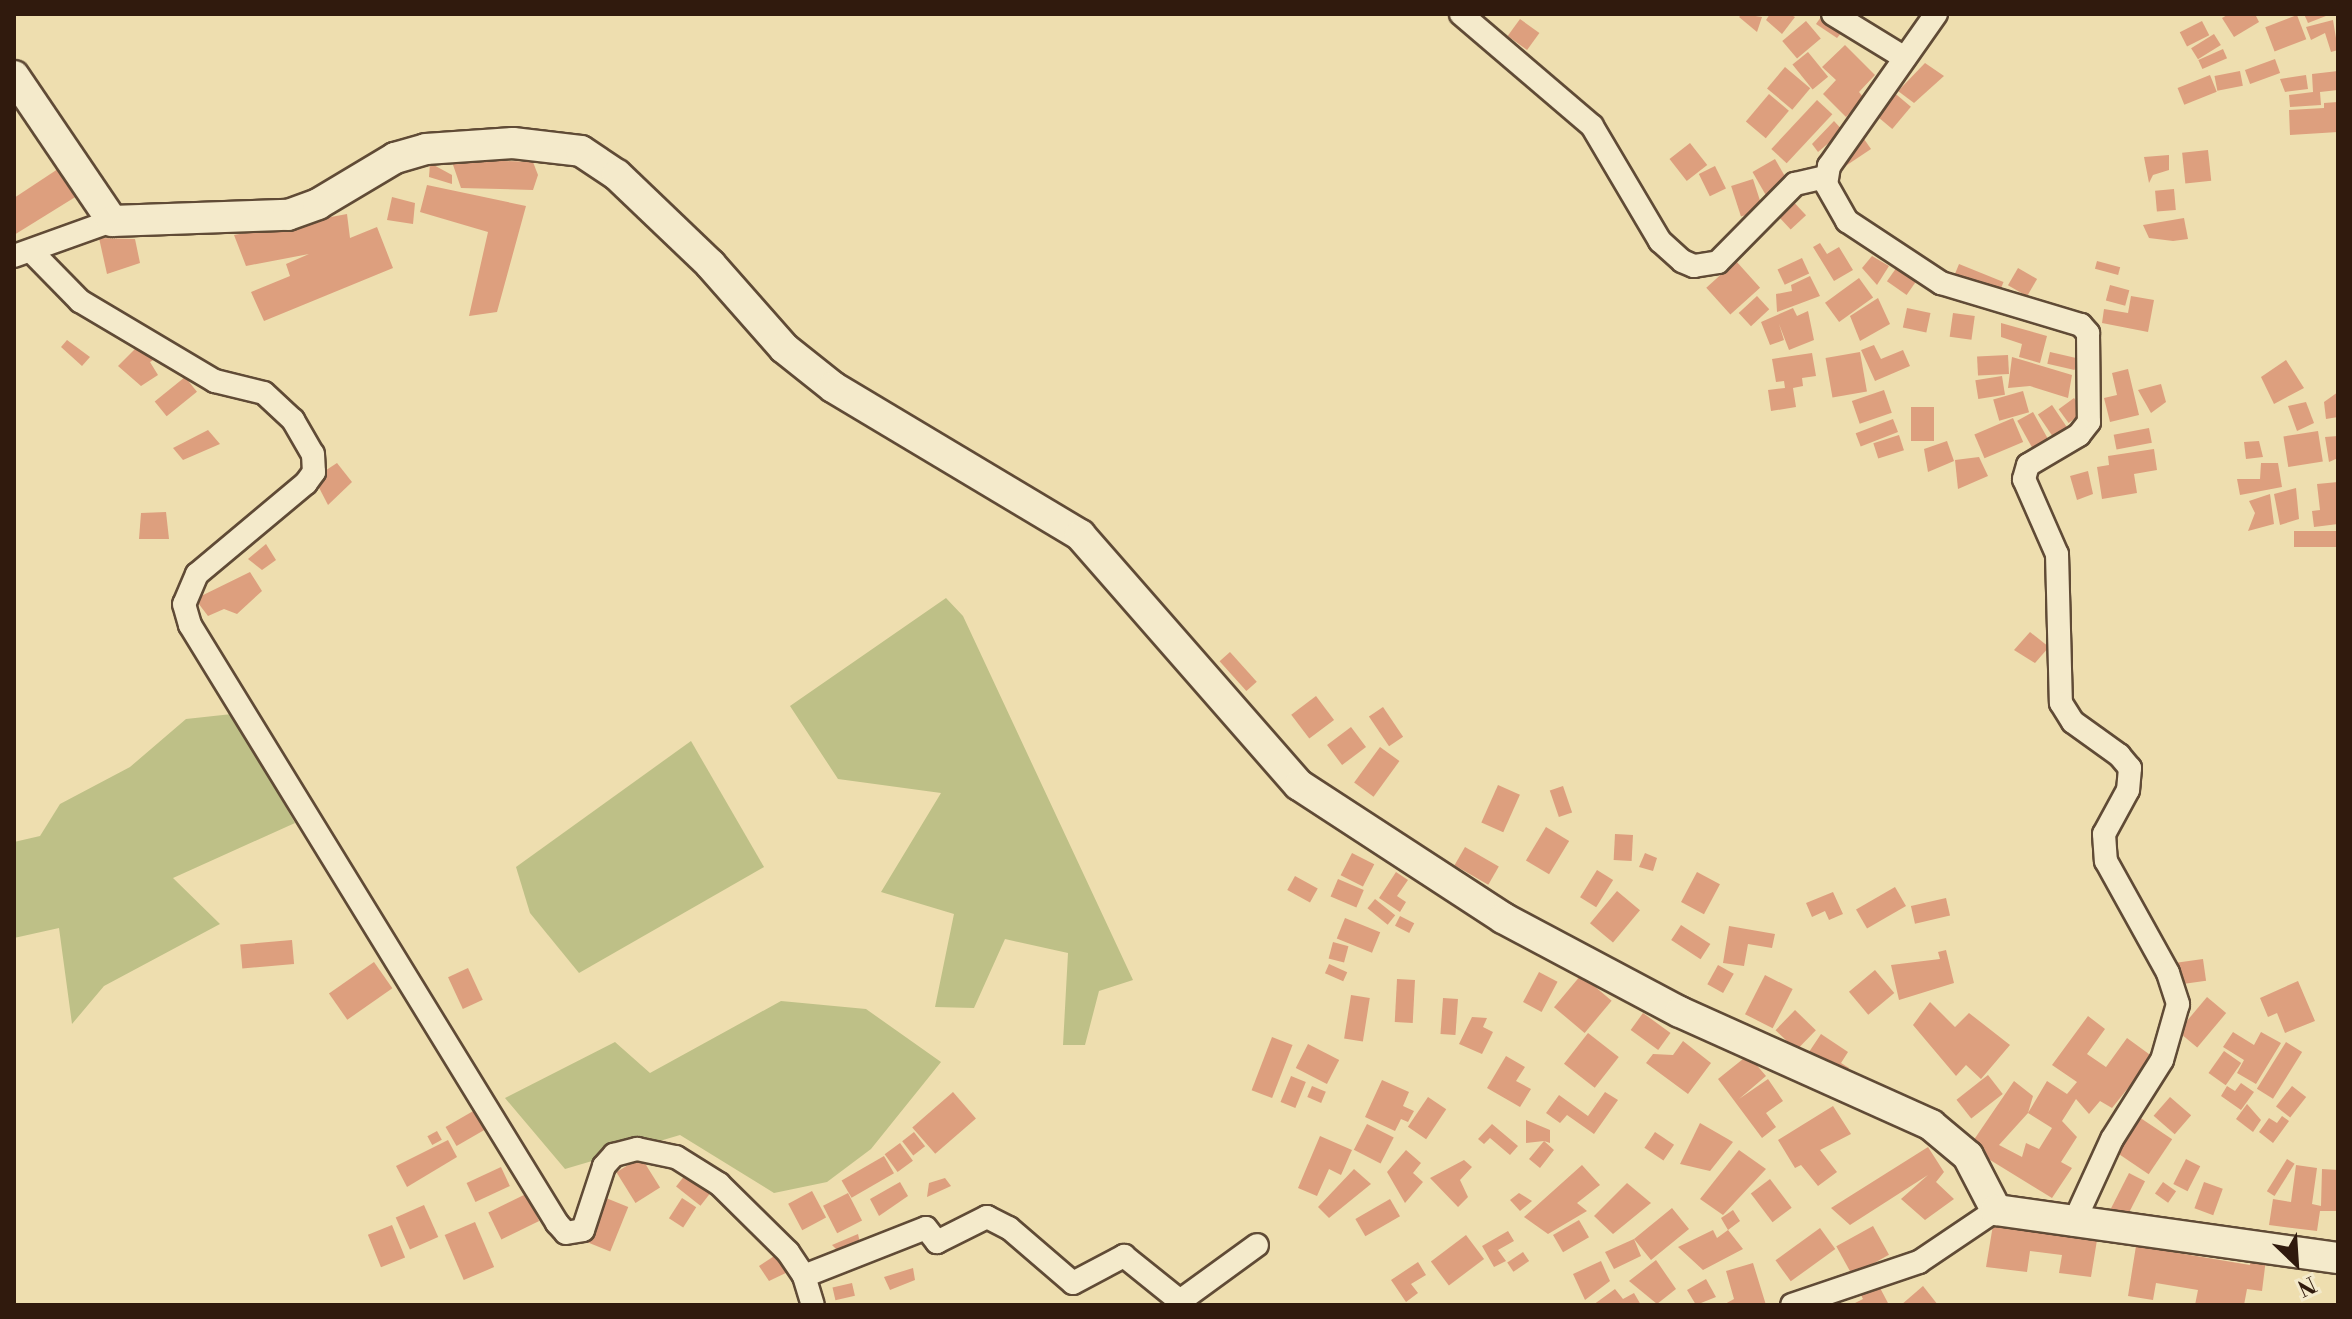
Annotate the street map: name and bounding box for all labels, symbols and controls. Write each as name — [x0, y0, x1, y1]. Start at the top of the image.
north arrow — [2256, 1223, 2336, 1303]
text: N — [2293, 1269, 2320, 1301]

